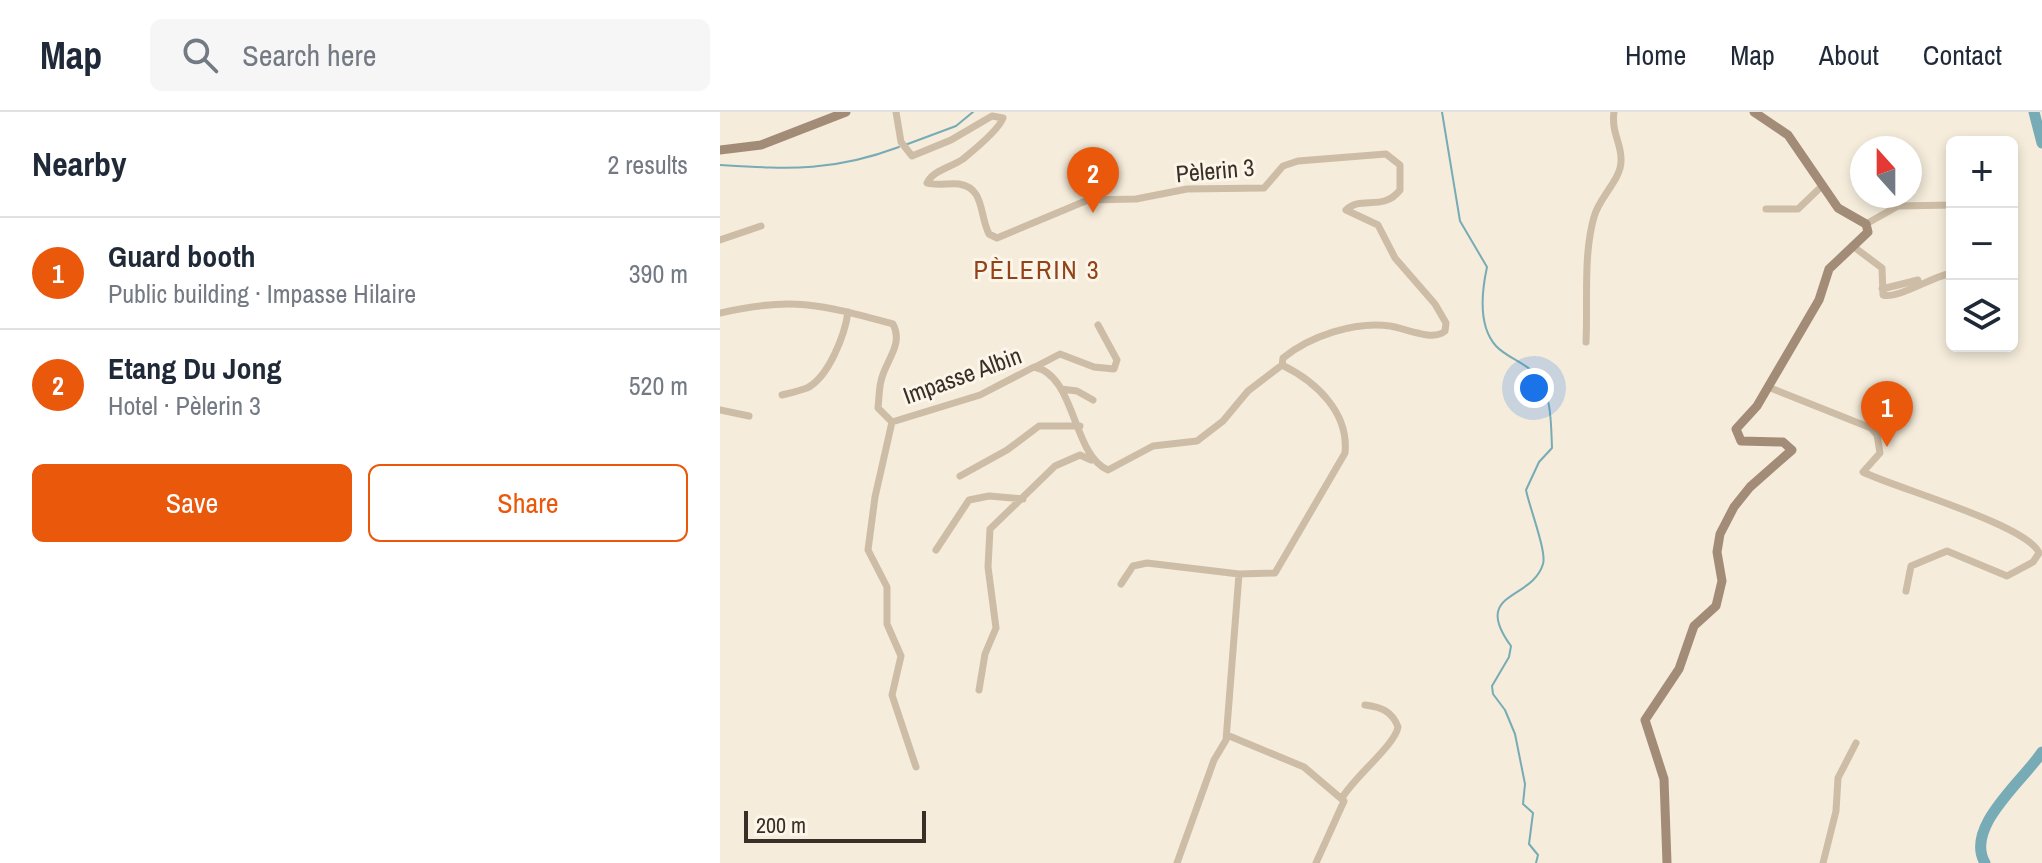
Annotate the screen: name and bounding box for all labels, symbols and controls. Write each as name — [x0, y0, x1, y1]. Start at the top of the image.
search box — [150, 19, 710, 91]
text: Map — [40, 30, 102, 81]
icon: search — [178, 33, 222, 77]
text: Search here — [242, 35, 376, 75]
text: Home — [1625, 36, 1686, 74]
text: Map — [1730, 36, 1775, 74]
text: About — [1819, 36, 1879, 74]
text: Contact — [1923, 36, 2002, 74]
north arrow — [1850, 136, 1922, 208]
map controls — [1946, 136, 2018, 352]
button: + — [1946, 136, 2018, 208]
text: Nearby — [32, 141, 127, 187]
text: 2 results — [607, 147, 688, 182]
pin: 2 — [1067, 147, 1119, 213]
street label: Pèlerin 3 — [1174, 151, 1256, 189]
button: − — [1946, 208, 2018, 280]
text: Guard booth — [108, 236, 256, 276]
district label: PÈLERIN 3 — [973, 252, 1101, 287]
text: 1 — [52, 256, 64, 291]
text: 390 m — [629, 256, 688, 291]
text: Public building · Impasse Hilaire — [108, 276, 416, 311]
button: layers — [1946, 280, 2018, 352]
street label: Impasse Albin — [898, 339, 1026, 411]
text: Etang Du Jong — [108, 348, 282, 388]
text: 2 — [52, 368, 64, 403]
text: 520 m — [629, 368, 688, 403]
your location — [1514, 368, 1554, 408]
pin: 1 — [1861, 381, 1913, 447]
text: Hotel · Pèlerin 3 — [108, 388, 261, 423]
button: Save — [32, 464, 352, 542]
button: Share — [368, 464, 688, 542]
scale bar — [744, 807, 926, 843]
text: 200 m — [756, 810, 806, 840]

